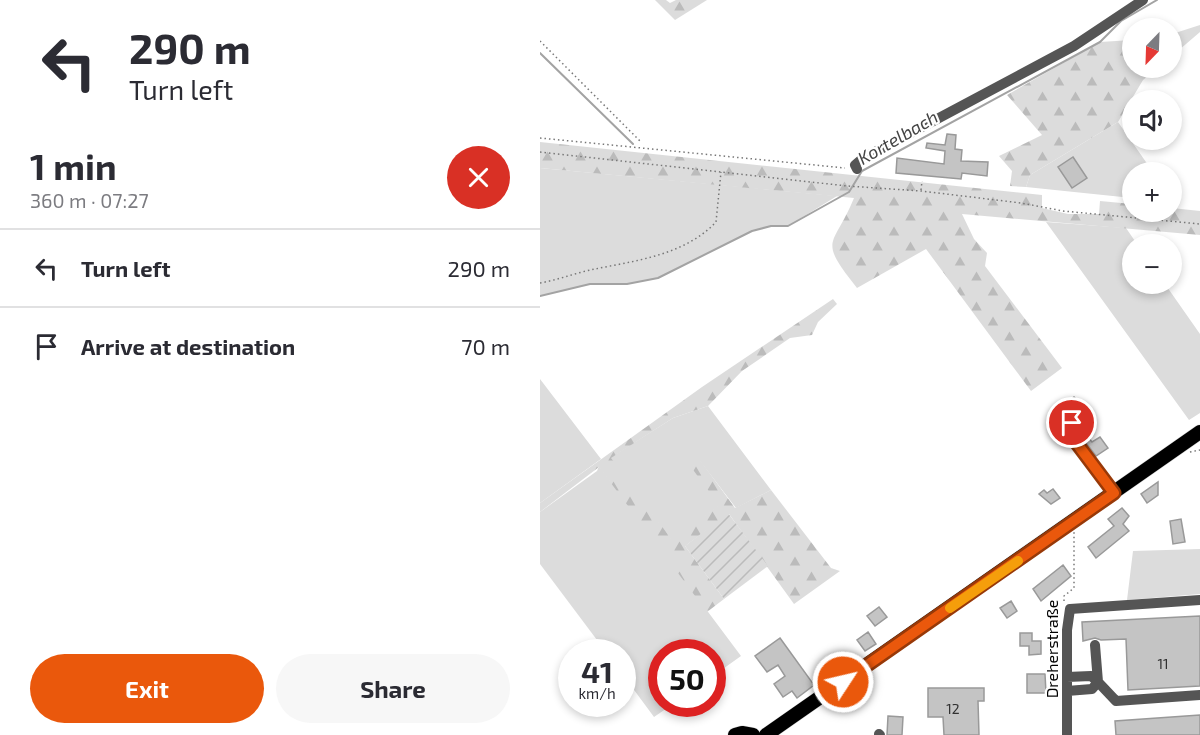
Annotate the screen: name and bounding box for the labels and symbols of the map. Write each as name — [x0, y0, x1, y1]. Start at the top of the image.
north arrow — [1122, 18, 1182, 78]
water label: Kortelbach — [853, 105, 942, 169]
pin — [1046, 397, 1097, 448]
street label: Dreherstraße — [1042, 600, 1061, 698]
speed limit sign: 50 — [648, 639, 726, 717]
position arrow — [811, 650, 875, 714]
house number: 11 — [1157, 655, 1169, 672]
house number: 12 — [946, 700, 960, 717]

